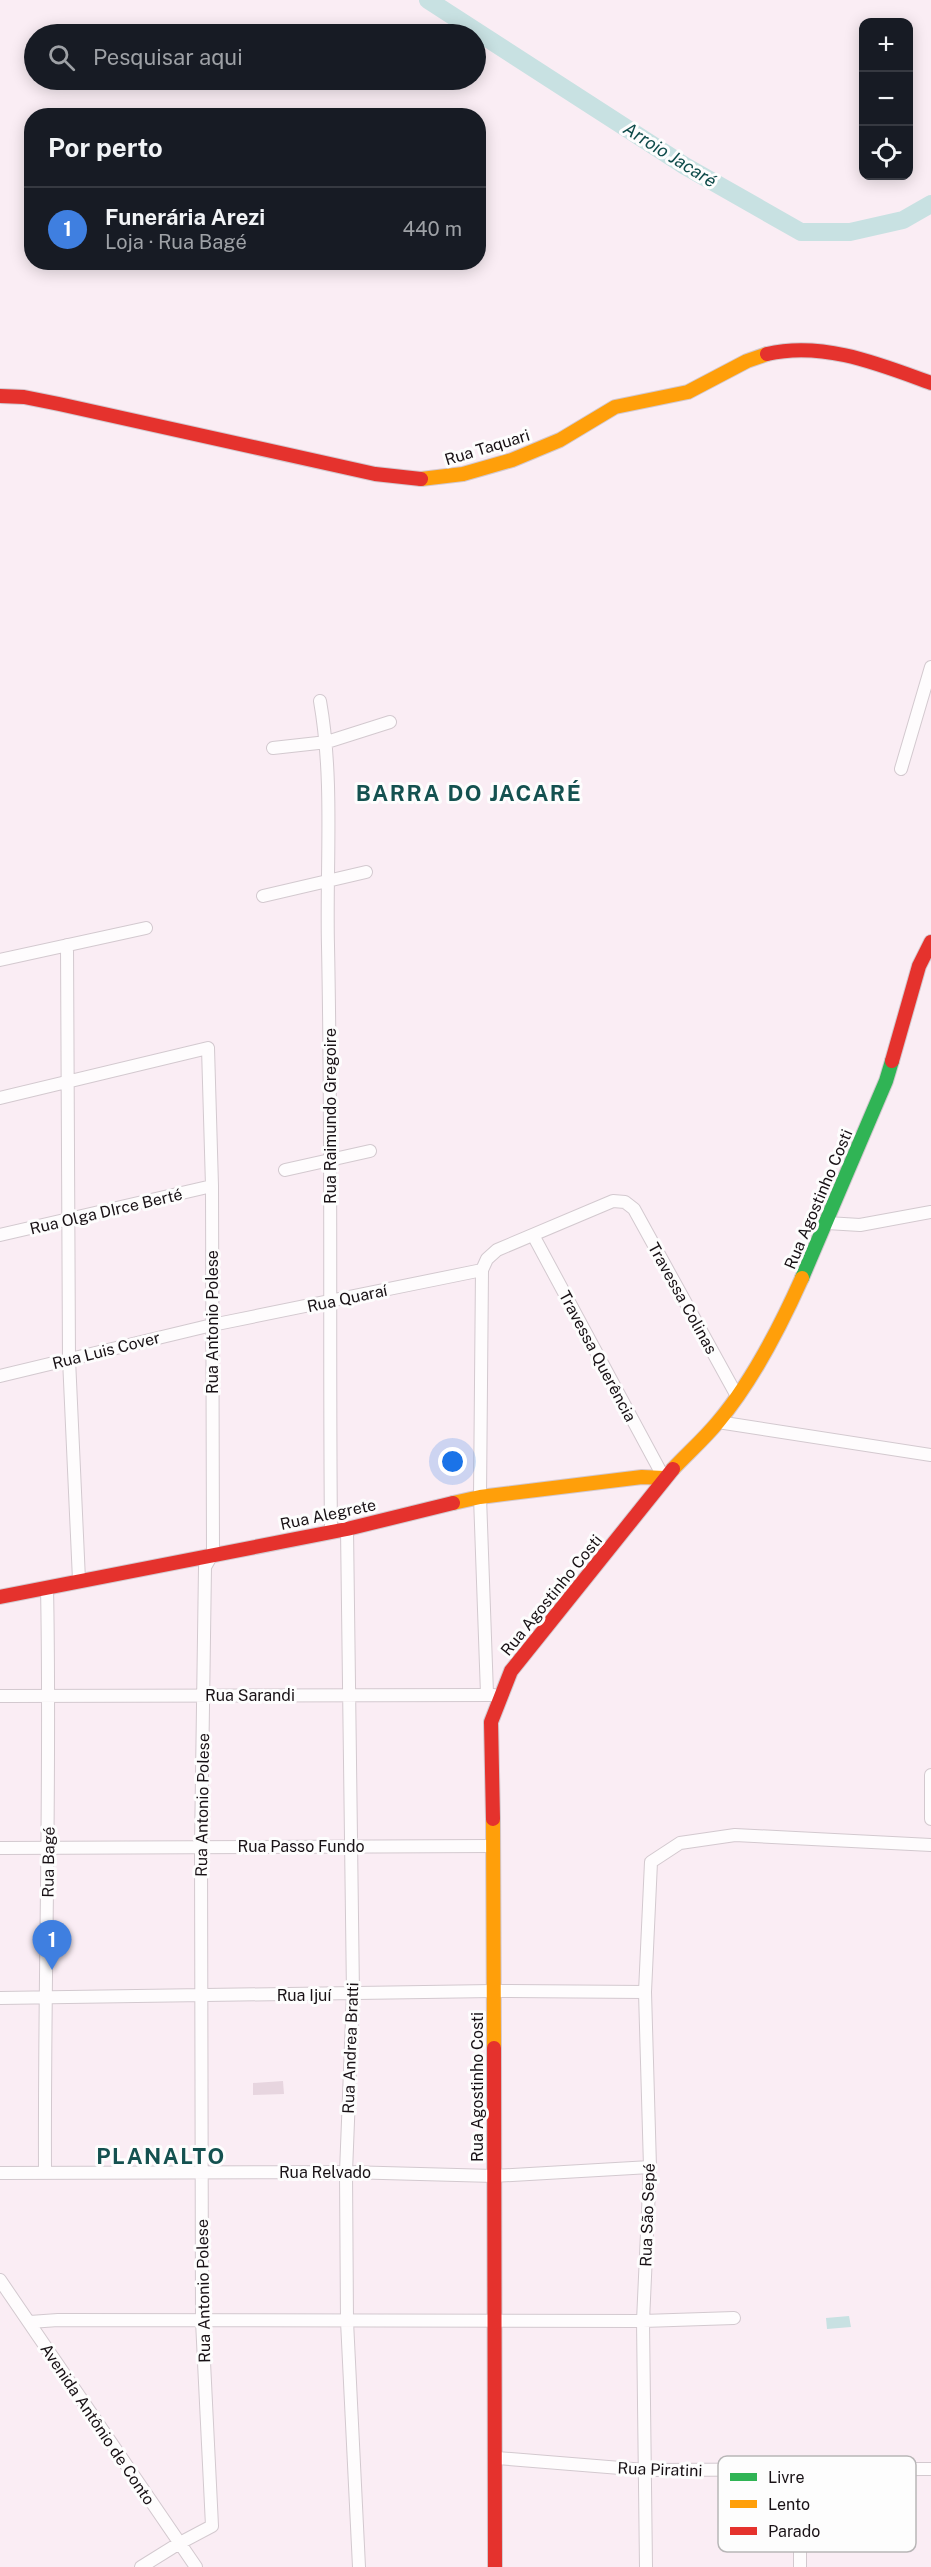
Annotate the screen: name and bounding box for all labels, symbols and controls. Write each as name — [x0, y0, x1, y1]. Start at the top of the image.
map controls — [859, 18, 913, 180]
button: + — [859, 18, 913, 72]
search box — [24, 24, 486, 90]
icon: search — [45, 41, 78, 74]
text: Pesquisar aqui — [93, 44, 243, 70]
button: − — [859, 72, 913, 126]
water label: Arroio Jacaré — [620, 118, 721, 192]
button: locate — [859, 126, 913, 180]
text: Por perto — [48, 132, 163, 163]
text: Funerária Arezi — [105, 204, 265, 230]
text: 1 — [63, 217, 72, 241]
text: 440 m — [402, 217, 462, 241]
text: Loja · Rua Bagé — [105, 230, 247, 254]
street label: Rua Taquari — [442, 426, 532, 469]
district label: BARRA DO JACARÉ — [356, 780, 582, 806]
street label: Rua Raimundo Gregoire — [321, 1028, 340, 1204]
street label: Rua Agostinho Costi — [780, 1126, 857, 1272]
street label: Rua Olga DIrce Berté — [28, 1185, 184, 1238]
street label: Travessa Colinas — [644, 1239, 721, 1357]
street label: Rua Antonio Polese — [203, 1250, 222, 1394]
street label: Rua Quaraí — [305, 1280, 390, 1316]
street label: Travessa Querência — [555, 1288, 640, 1425]
street label: Rua Luis Cover — [50, 1328, 162, 1373]
your location — [438, 1447, 467, 1476]
street label: Rua Alegrete — [278, 1495, 378, 1534]
street label: Rua Agostinho Costi — [497, 1531, 606, 1660]
street label: Rua Sarandi — [205, 1686, 295, 1705]
street label: Rua Antonio Polese — [192, 1733, 213, 1877]
street label: Rua Bagé — [38, 1826, 59, 1898]
street label: Rua Passo Fundo — [237, 1837, 365, 1856]
pin: 1 — [32, 1920, 72, 1970]
street label: Rua Andrea Bratti — [339, 1982, 362, 2114]
street label: Rua Ijuí — [277, 1986, 332, 2005]
street label: Rua Agostinho Costi — [468, 2012, 487, 2162]
district label: PLANALTO — [96, 2143, 226, 2169]
street label: Rua Relvado — [279, 2163, 371, 2182]
street label: Rua São Sepé — [636, 2163, 659, 2267]
street label: Rua Antonio Polese — [193, 2219, 214, 2363]
street label: Avenida Antônio de Conto — [36, 2340, 159, 2508]
legend — [718, 2456, 916, 2552]
street label: Rua Piratini — [617, 2459, 703, 2480]
text: Livre — [768, 2468, 804, 2487]
text: Lento — [768, 2495, 810, 2514]
text: Parado — [768, 2522, 820, 2541]

